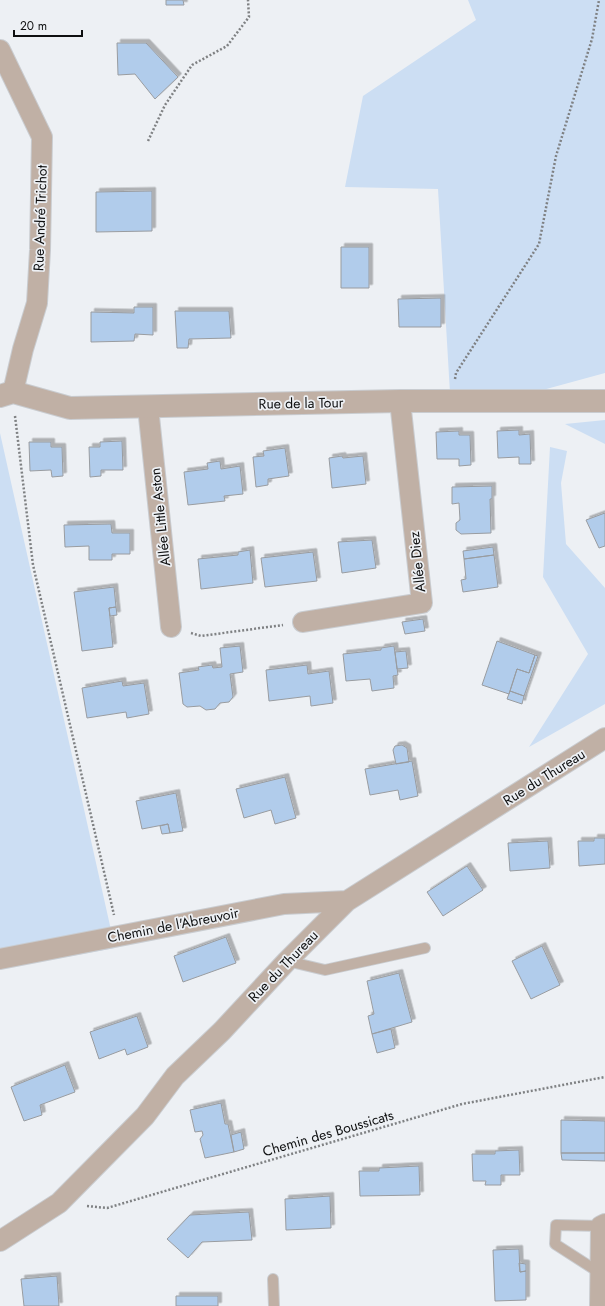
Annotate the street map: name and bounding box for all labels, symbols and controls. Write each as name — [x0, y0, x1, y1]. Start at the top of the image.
scale bar — [14, 12, 82, 38]
text: 20 m — [20, 17, 47, 35]
street label: Rue André Trichot — [28, 164, 52, 271]
street label: Rue de la Tour — [258, 392, 344, 414]
street label: Allée Little Aston — [145, 467, 175, 567]
street label: Allée Diez — [404, 530, 430, 593]
street label: Rue du Thureau — [499, 744, 589, 810]
street label: Chemin de l'Abreuvoir — [106, 902, 240, 948]
street label: Rue du Thureau — [243, 926, 323, 1006]
street label: Chemin des Boussicats — [260, 1105, 396, 1161]

